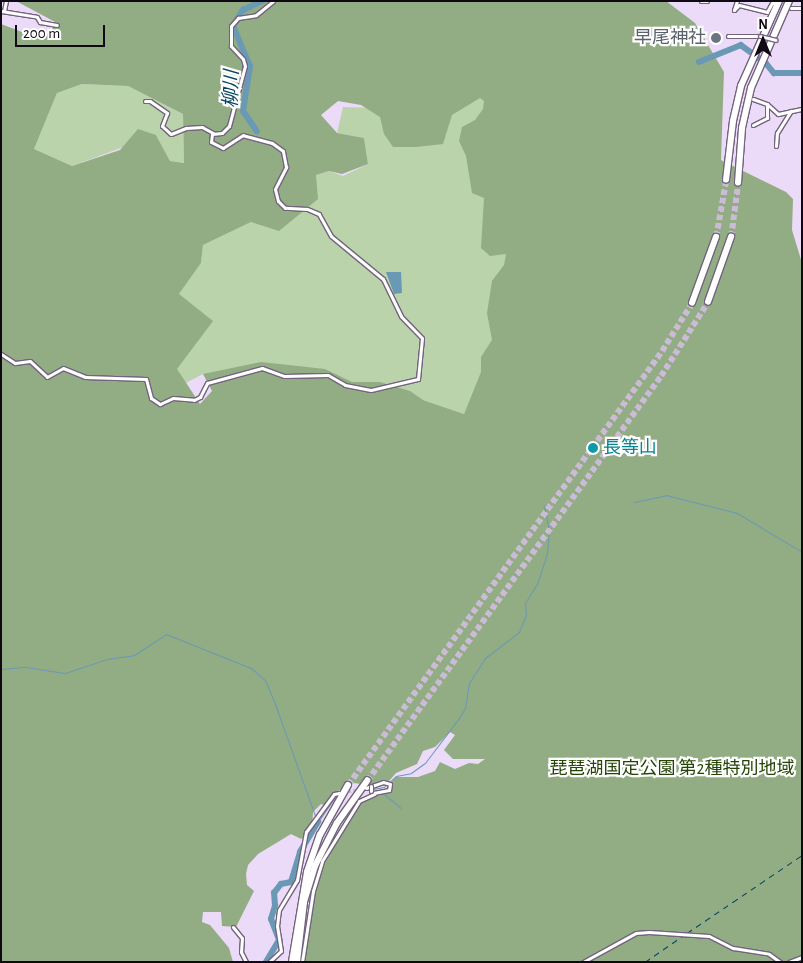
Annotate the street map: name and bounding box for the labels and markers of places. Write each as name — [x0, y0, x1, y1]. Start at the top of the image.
place label: 早尾神社 — [634, 27, 706, 49]
marker: 早尾神社 — [710, 32, 722, 44]
place label: 長等山 — [603, 437, 657, 459]
marker: 長等山 — [587, 442, 599, 454]

